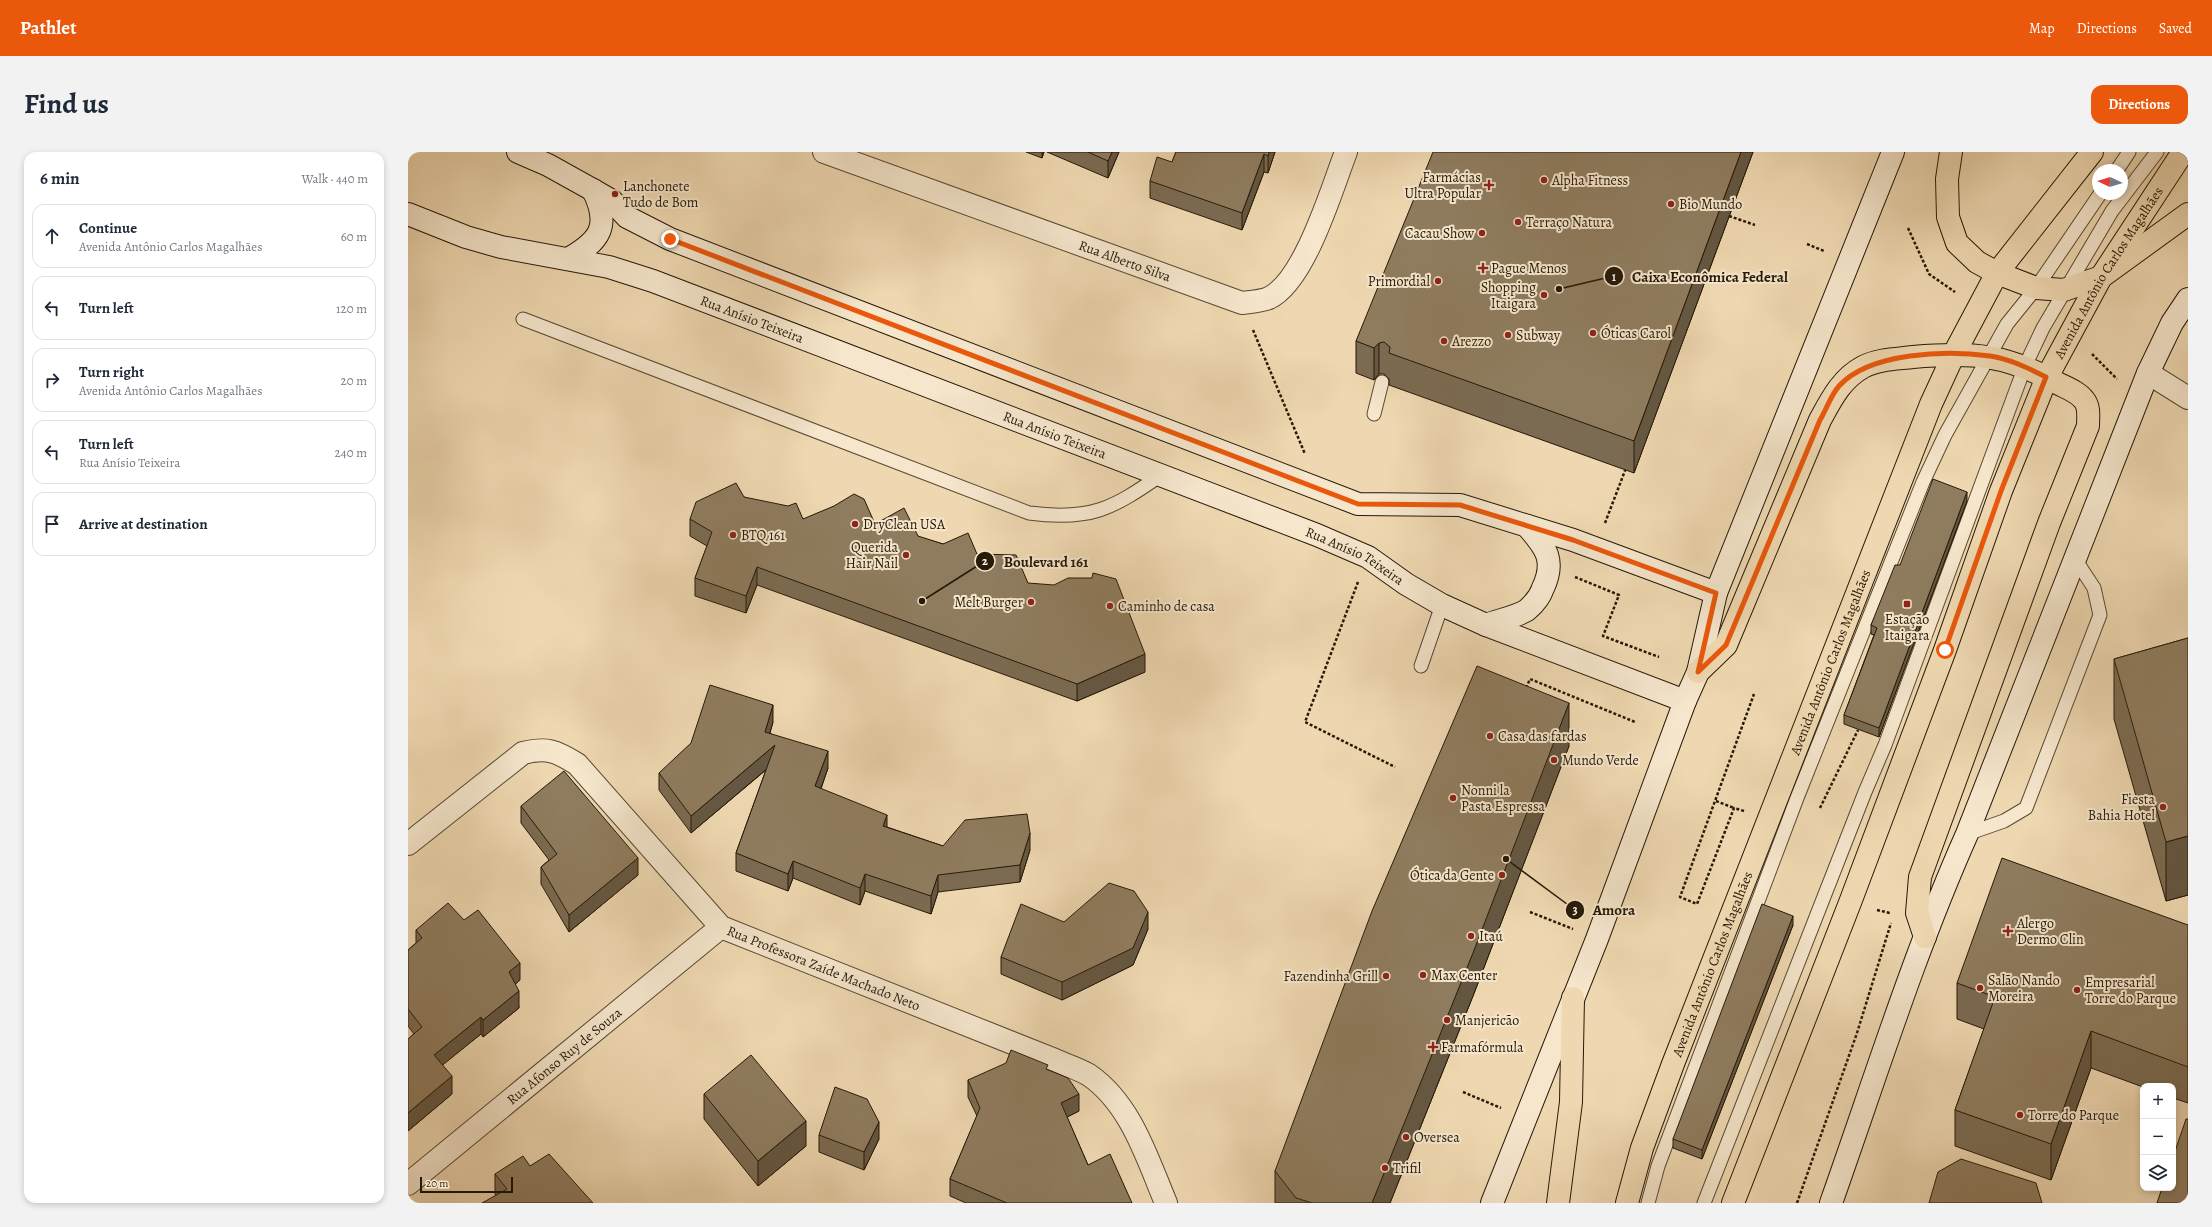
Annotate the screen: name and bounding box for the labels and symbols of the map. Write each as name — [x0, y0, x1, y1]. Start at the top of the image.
north arrow — [2092, 164, 2128, 200]
place label: Farmácias Ultra Popular — [1405, 168, 1482, 203]
place label: Alpha Fitness — [1551, 171, 1628, 190]
marker: Alpha Fitness — [1539, 175, 1549, 185]
place label: Lanchonete Tudo de Bom — [623, 177, 699, 212]
marker: Farmácias Ultra Popular — [1484, 180, 1494, 190]
street label: Avenida Antônio Carlos Magalhães — [2049, 183, 2167, 363]
marker: Lanchonete Tudo de Bom — [610, 189, 620, 199]
place label: Bio Mundo — [1679, 195, 1742, 214]
marker: Bio Mundo — [1666, 199, 1676, 209]
place label: Terraço Natura — [1526, 213, 1612, 232]
marker: Terraço Natura — [1513, 217, 1523, 227]
place label: Cacau Show — [1405, 224, 1474, 243]
marker: Cacau Show — [1477, 228, 1487, 238]
route end — [661, 230, 679, 248]
street label: Rua Alberto Silva — [1076, 235, 1174, 286]
place label: Pague Menos — [1491, 259, 1567, 278]
marker: Pague Menos — [1478, 263, 1488, 273]
callout: Caixa Econômica Federal — [1604, 263, 1796, 290]
text: Caixa Econômica Federal — [1632, 267, 1788, 287]
text: 1 — [1612, 269, 1617, 285]
place label: Primordial — [1368, 272, 1431, 291]
marker: Primordial — [1433, 276, 1443, 286]
place label: Shopping Itaigara — [1481, 278, 1536, 313]
marker: Shopping Itaigara — [1539, 290, 1549, 300]
street label: Rua Anísio Teixeira — [698, 291, 807, 348]
place label: Óticas Carol — [1601, 324, 1671, 343]
place label: Subway — [1516, 326, 1561, 345]
marker: Óticas Carol — [1588, 328, 1598, 338]
marker: Subway — [1503, 330, 1513, 340]
place label: Arezzo — [1451, 332, 1491, 351]
marker: Arezzo — [1439, 336, 1449, 346]
street label: Rua Anísio Teixeira — [1000, 406, 1110, 463]
place label: DryClean USA — [863, 515, 946, 534]
marker: DryClean USA — [850, 519, 860, 529]
street label: Rua Anísio Teixeira — [1303, 522, 1408, 590]
place label: BTQ 161 — [741, 526, 785, 545]
marker: BTQ 161 — [728, 530, 738, 540]
place label: Querida Hair Nail — [845, 538, 899, 573]
callout: Boulevard 161 — [975, 548, 1096, 575]
marker: Querida Hair Nail — [901, 550, 911, 560]
text: Boulevard 161 — [1004, 552, 1089, 572]
text: 2 — [982, 553, 988, 569]
street label: Avenida Antônio Carlos Magalhães — [1785, 567, 1875, 759]
place label: Melt Burger — [954, 593, 1024, 612]
marker: Melt Burger — [1026, 597, 1036, 607]
place label: Caminho de casa — [1118, 597, 1215, 616]
marker: Estação Itaigara — [1902, 599, 1912, 609]
marker: Caminho de casa — [1105, 601, 1115, 611]
place label: Estação Itaigara — [1884, 610, 1930, 645]
route start — [1936, 641, 1954, 659]
place label: Casa das fardas — [1498, 727, 1587, 746]
marker: Casa das fardas — [1485, 731, 1495, 741]
place label: Mundo Verde — [1562, 751, 1639, 770]
marker: Mundo Verde — [1549, 755, 1559, 765]
place label: Nonni la Pasta Espressa — [1461, 781, 1546, 816]
place label: Fiesta Bahia Hotel — [2088, 790, 2156, 825]
marker: Nonni la Pasta Espressa — [1448, 793, 1458, 803]
marker: Fiesta Bahia Hotel — [2158, 802, 2168, 812]
place label: Ótica da Gente — [1410, 866, 1494, 885]
street label: Avenida Antônio Carlos Magalhães — [1667, 868, 1757, 1060]
marker: Ótica da Gente — [1497, 870, 1507, 880]
callout: Amora — [1565, 897, 1643, 924]
text: Amora — [1592, 900, 1636, 920]
text: 3 — [1572, 902, 1578, 918]
place label: Alergo Dermo Clin — [2016, 914, 2084, 949]
street label: Rua Professora Zaíde Machado Neto — [724, 921, 923, 1015]
marker: Alergo Dermo Clin — [2002, 925, 2014, 937]
place label: Itaú — [1479, 927, 1503, 946]
marker: Itaú — [1466, 931, 1476, 941]
place label: Max Center — [1431, 966, 1498, 985]
place label: Fazendinha Grill — [1283, 967, 1379, 986]
marker: Max Center — [1418, 970, 1428, 980]
marker: Fazendinha Grill — [1381, 971, 1391, 981]
place label: Salão Nando Moreira — [1988, 971, 2060, 1006]
place label: Empresarial Torre do Parque — [2085, 973, 2176, 1008]
marker: Salão Nando Moreira — [1975, 983, 1985, 993]
marker: Empresarial Torre do Parque — [2072, 985, 2082, 995]
street label: Rua Afonso Ruy de Souza — [503, 1003, 626, 1109]
place label: Manjericão — [1455, 1011, 1519, 1030]
marker: Manjericão — [1442, 1015, 1452, 1025]
place label: Farmafórmula — [1441, 1038, 1524, 1057]
marker: Farmafórmula — [1428, 1042, 1438, 1052]
place label: Torre do Parque — [2028, 1106, 2119, 1125]
marker: Torre do Parque — [2015, 1110, 2025, 1120]
place label: Oversea — [1414, 1128, 1460, 1147]
marker: Oversea — [1401, 1132, 1411, 1142]
place label: Trifil — [1393, 1159, 1422, 1178]
marker: Trifil — [1380, 1163, 1390, 1173]
scale bar — [420, 1175, 513, 1194]

